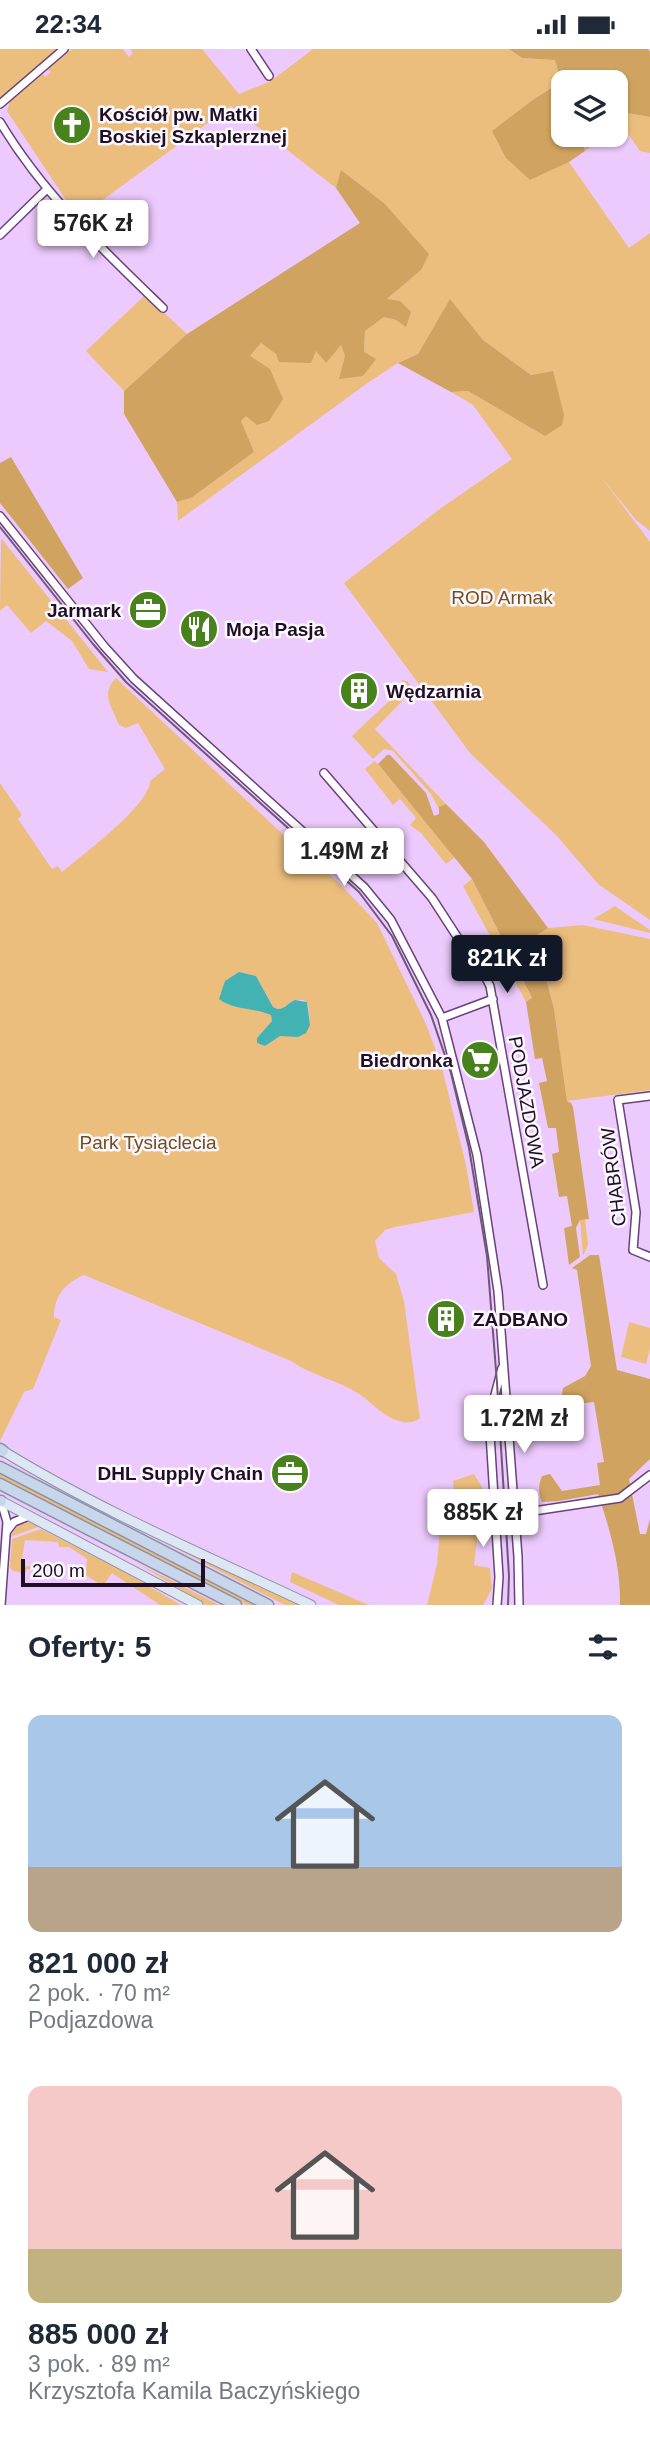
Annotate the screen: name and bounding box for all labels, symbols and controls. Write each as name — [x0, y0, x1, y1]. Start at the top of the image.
text: 22:34 — [35, 9, 102, 39]
map controls — [551, 70, 628, 147]
button: layers — [551, 70, 628, 147]
church icon: Kościół pw. Matki Boskiej Szkaplerznej — [51, 104, 93, 146]
place label: Kościół pw. Matki Boskiej Szkaplerznej — [99, 104, 287, 147]
pin: 576K zł — [28, 201, 158, 260]
text: 576K zł — [53, 210, 133, 236]
park label: ROD Armak — [451, 587, 553, 608]
office icon: Jarmark — [127, 589, 169, 631]
place label: Jarmark — [47, 600, 121, 621]
restaurant icon: Moja Pasja — [178, 608, 220, 650]
place label: Moja Pasja — [226, 619, 325, 640]
building icon: Wędzarnia — [338, 670, 380, 712]
place label: Wędzarnia — [386, 681, 481, 702]
pin: 1.49M zł — [272, 829, 416, 888]
text: 1.49M zł — [300, 838, 388, 864]
pin: 821K zł — [442, 935, 572, 995]
text: 821K zł — [467, 945, 547, 971]
street label: PODJAZDOWA — [505, 1035, 548, 1170]
supermarket icon: Biedronka — [459, 1039, 501, 1081]
place label: Biedronka — [360, 1050, 453, 1071]
street label: CHABRÓW — [597, 1126, 630, 1227]
park label: Park Tysiąclecia — [80, 1132, 217, 1153]
building icon: ZADBANO — [425, 1298, 467, 1340]
place label: ZADBANO — [473, 1309, 568, 1330]
pin: 1.72M zł — [452, 1395, 596, 1455]
text: 1.72M zł — [480, 1405, 568, 1431]
office icon: DHL Supply Chain — [269, 1452, 311, 1494]
place label: DHL Supply Chain — [98, 1463, 263, 1484]
pin: 885K zł — [418, 1489, 548, 1549]
text: 885K zł — [443, 1499, 523, 1525]
scale bar — [21, 1556, 205, 1588]
text: 200 m — [32, 1560, 85, 1581]
icon: filters — [584, 1628, 622, 1666]
text: Oferty: 5 — [28, 1630, 151, 1663]
icon: home — [262, 1761, 388, 1887]
text: 821 000 zł — [28, 1946, 168, 1979]
text: 2 pok. · 70 m² — [28, 1980, 170, 2006]
text: Podjazdowa — [28, 2007, 153, 2033]
icon: home — [262, 2132, 388, 2258]
text: 885 000 zł — [28, 2317, 168, 2350]
text: 3 pok. · 89 m² — [28, 2351, 170, 2377]
text: Krzysztofa Kamila Baczyńskiego — [28, 2378, 360, 2404]

